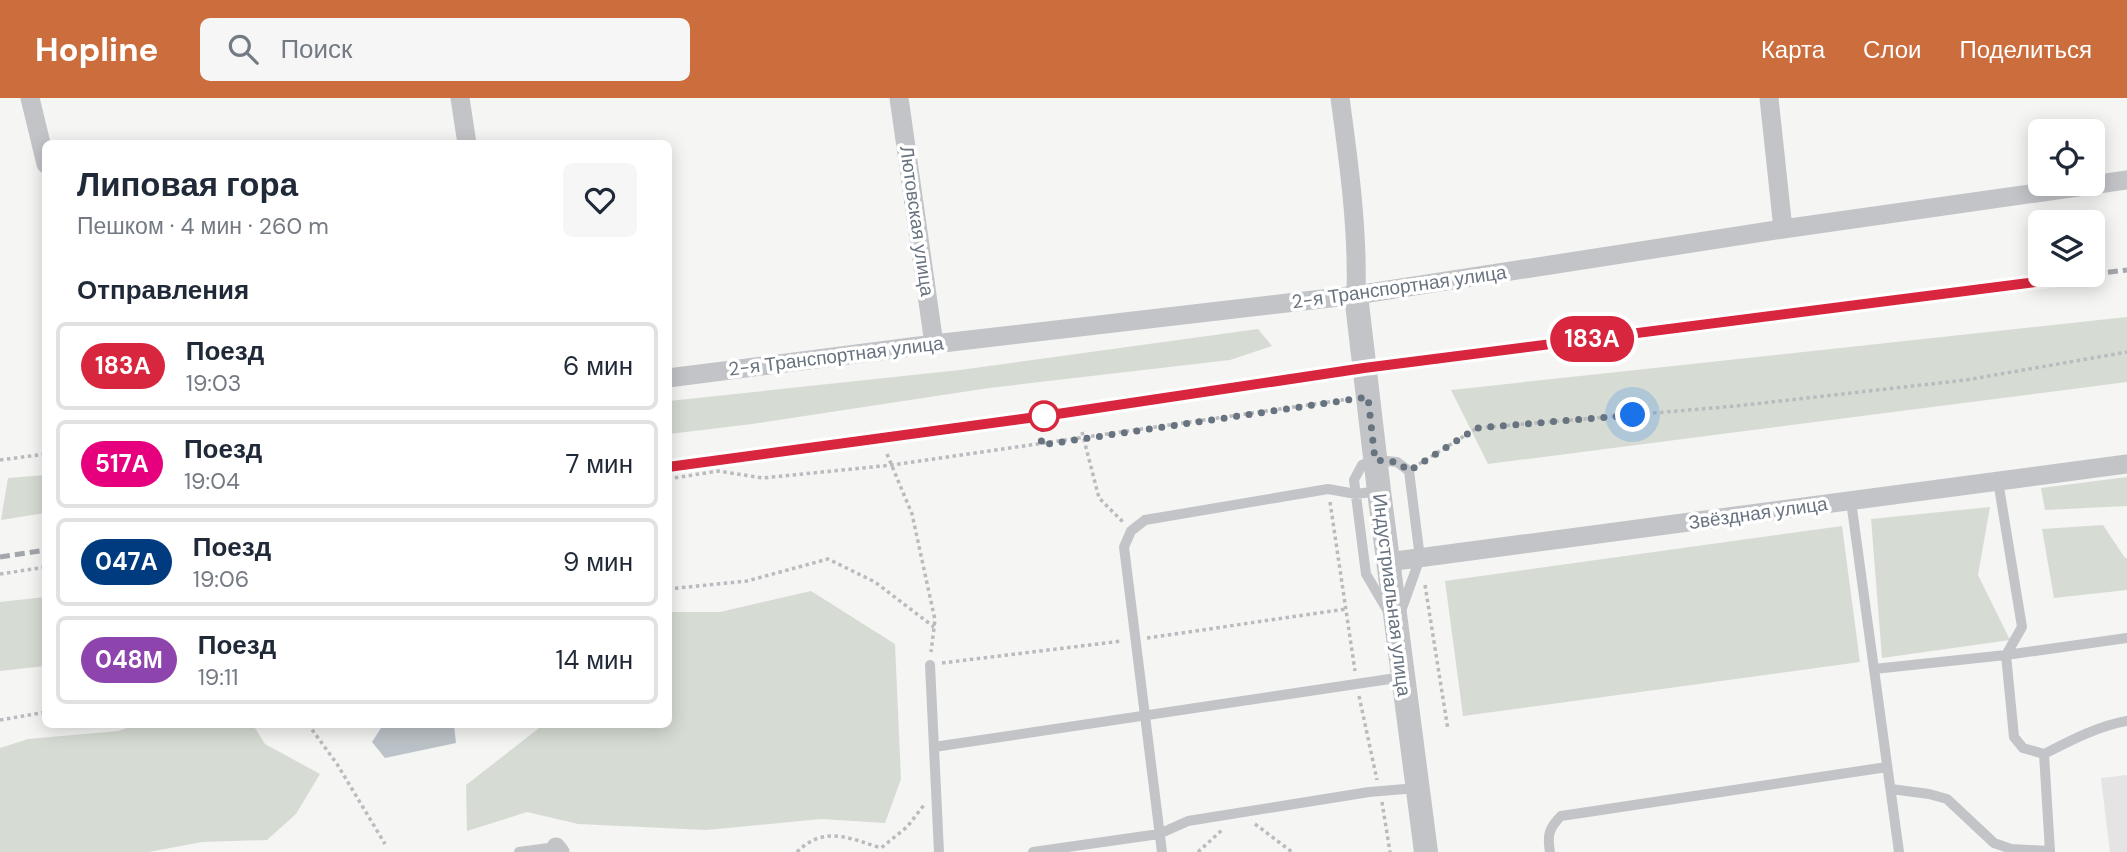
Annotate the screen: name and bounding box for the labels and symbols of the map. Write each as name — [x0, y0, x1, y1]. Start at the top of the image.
street label: Лютовская улица — [894, 144, 940, 298]
street label: 2-я Транспортная улица — [1290, 259, 1508, 314]
line badge: 183А — [1543, 316, 1641, 362]
street label: 2-я Транспортная улица — [727, 330, 945, 382]
your location — [1615, 397, 1650, 432]
unlabelled marker — [1029, 401, 1059, 431]
street label: Звёздная улица — [1687, 491, 1830, 535]
street label: Индустриальная улица — [1367, 492, 1417, 698]

